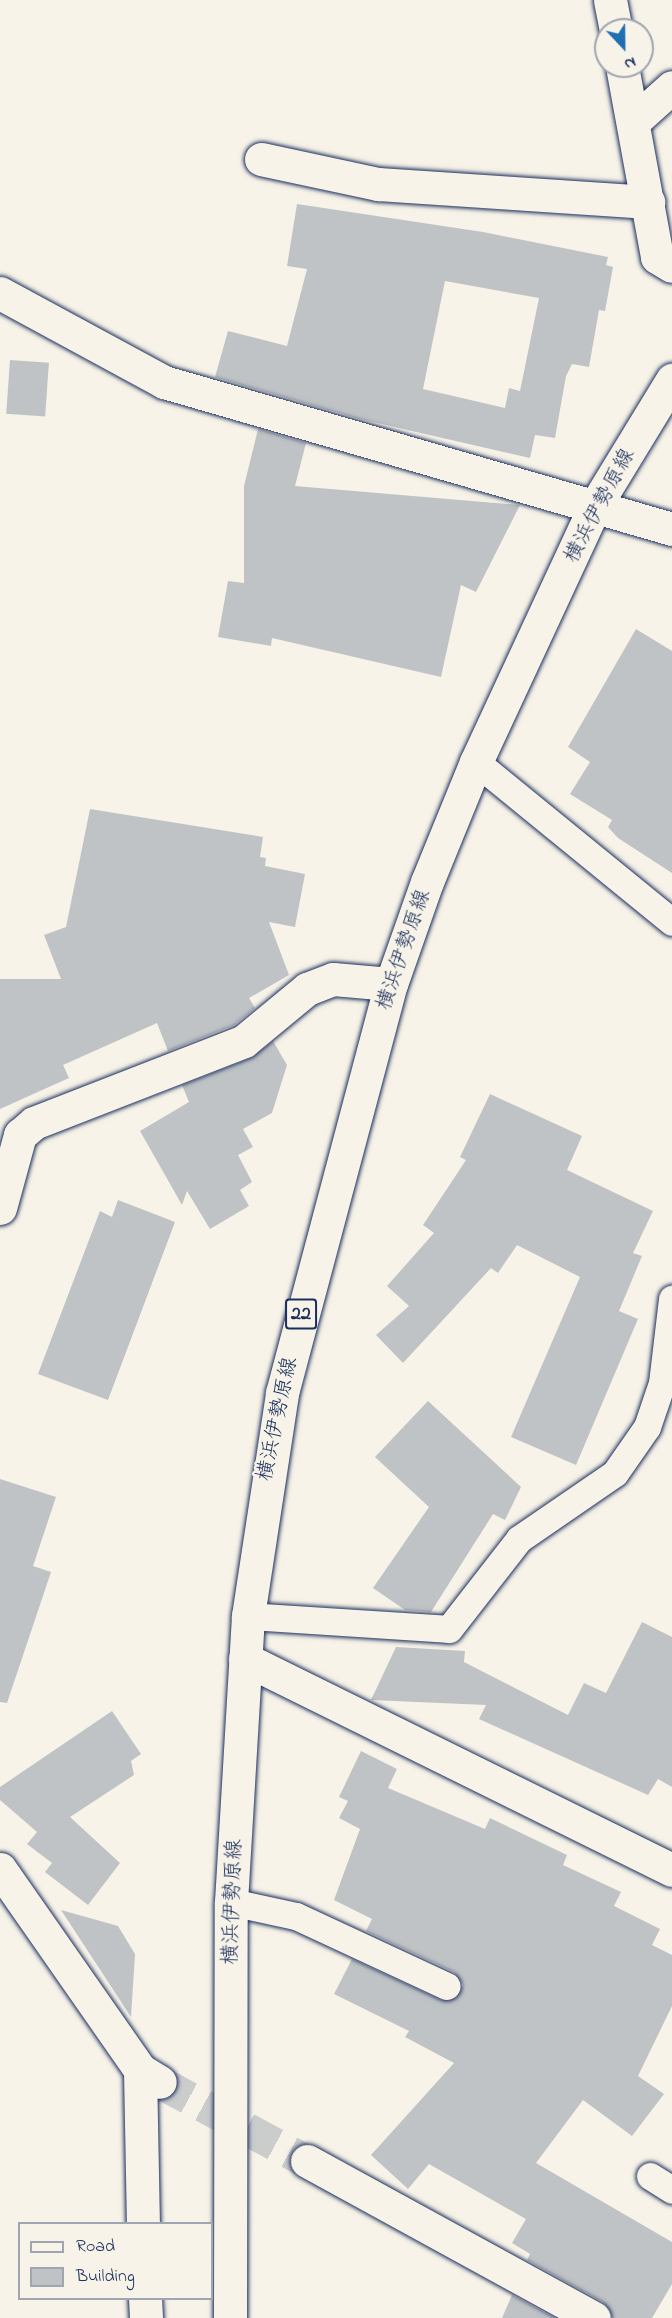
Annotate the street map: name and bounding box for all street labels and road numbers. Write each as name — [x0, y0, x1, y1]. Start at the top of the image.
street label: 横浜伊勢原線 — [559, 444, 641, 568]
street label: 横浜伊勢原線 — [372, 886, 436, 1014]
road number: 22 — [284, 1297, 318, 1331]
street label: 横浜伊勢原線 — [253, 1355, 303, 1483]
street label: 横浜伊勢原線 — [218, 1839, 248, 1965]

